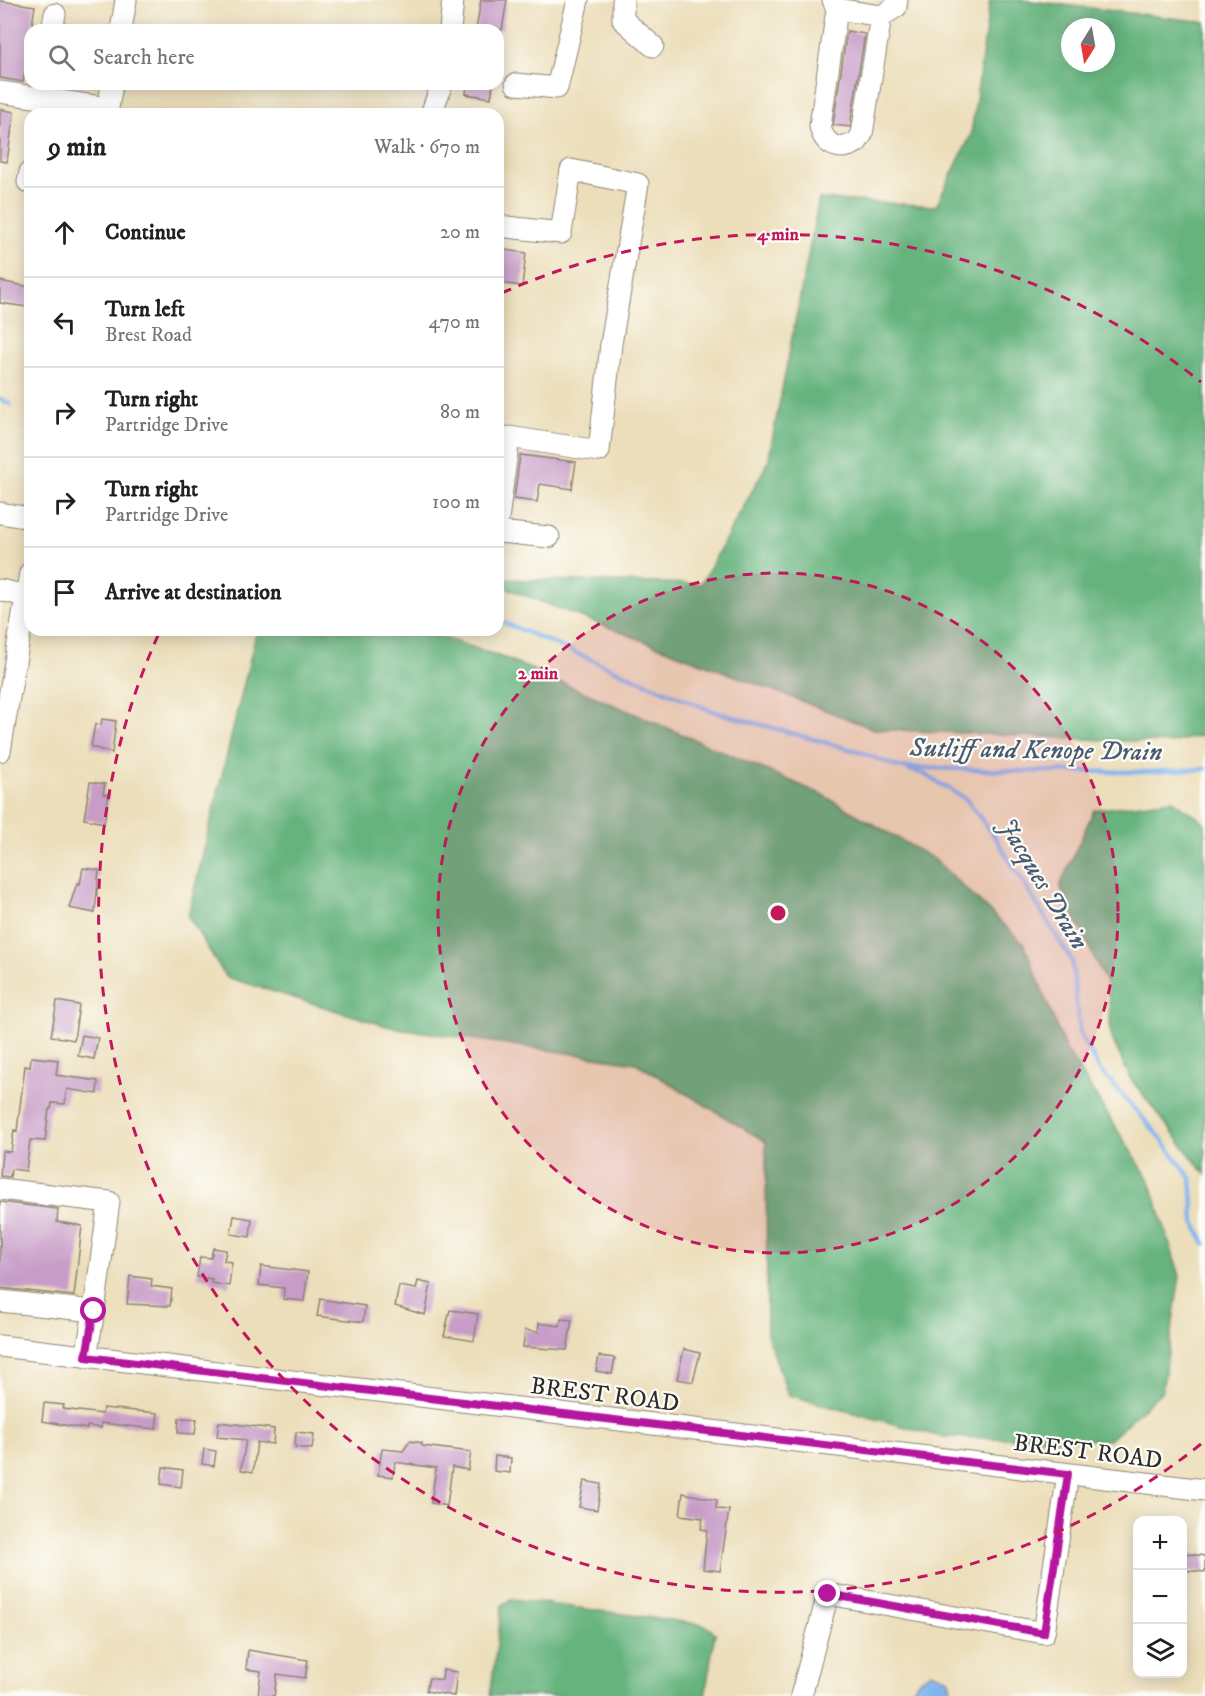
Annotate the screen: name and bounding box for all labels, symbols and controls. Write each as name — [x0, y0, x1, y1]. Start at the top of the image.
north arrow — [1061, 18, 1115, 72]
search box — [24, 24, 504, 90]
icon: search — [45, 41, 78, 74]
text: Search here — [93, 44, 195, 71]
text: 9 min — [48, 131, 106, 164]
text: Walk · 670 m — [374, 135, 480, 160]
icon: ahead — [48, 216, 81, 249]
text: Continue — [105, 219, 186, 246]
text: 20 m — [440, 220, 480, 245]
text: 4 min — [756, 224, 799, 246]
text: Turn left — [105, 296, 185, 323]
icon: left — [48, 306, 81, 339]
text: 470 m — [429, 310, 480, 335]
text: Brest Road — [105, 323, 192, 348]
text: Turn right — [105, 386, 198, 413]
icon: right — [48, 396, 81, 429]
text: 80 m — [440, 400, 480, 425]
text: Partridge Drive — [105, 413, 228, 438]
text: Turn right — [105, 476, 198, 503]
icon: right — [48, 486, 81, 519]
text: 100 m — [432, 490, 480, 515]
text: Partridge Drive — [105, 503, 228, 528]
icon: arrive — [48, 576, 81, 609]
text: Arrive at destination — [105, 579, 282, 606]
text: 2 min — [518, 663, 559, 685]
water label: Sutliff and Kenope Drain — [908, 732, 1163, 769]
water label: Jacques Drain — [990, 812, 1095, 956]
centre of rings — [768, 903, 788, 923]
route start — [80, 1297, 106, 1323]
street label: BREST ROAD — [529, 1371, 681, 1419]
street label: BREST ROAD — [1012, 1428, 1164, 1476]
map controls — [1133, 1516, 1187, 1678]
button: + — [1133, 1516, 1187, 1570]
button: − — [1133, 1570, 1187, 1624]
route end — [814, 1580, 840, 1606]
button: layers — [1133, 1624, 1187, 1678]

